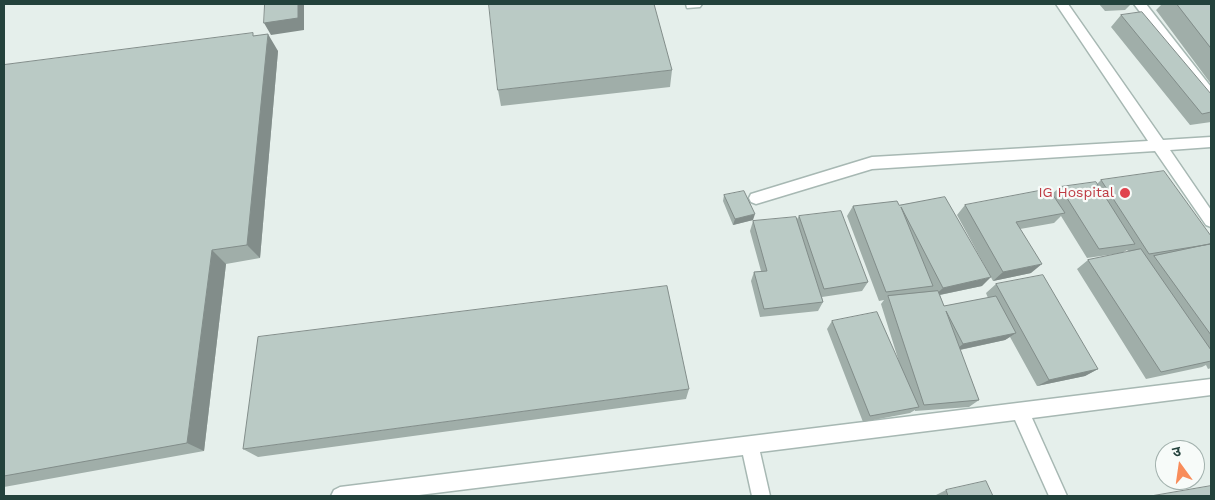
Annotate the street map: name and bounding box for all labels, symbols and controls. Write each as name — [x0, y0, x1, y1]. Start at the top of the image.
place label: IG Hospital — [1038, 185, 1114, 201]
marker: IG Hospital — [1118, 186, 1132, 200]
north arrow — [1155, 440, 1205, 490]
text: उ — [1171, 443, 1183, 460]

